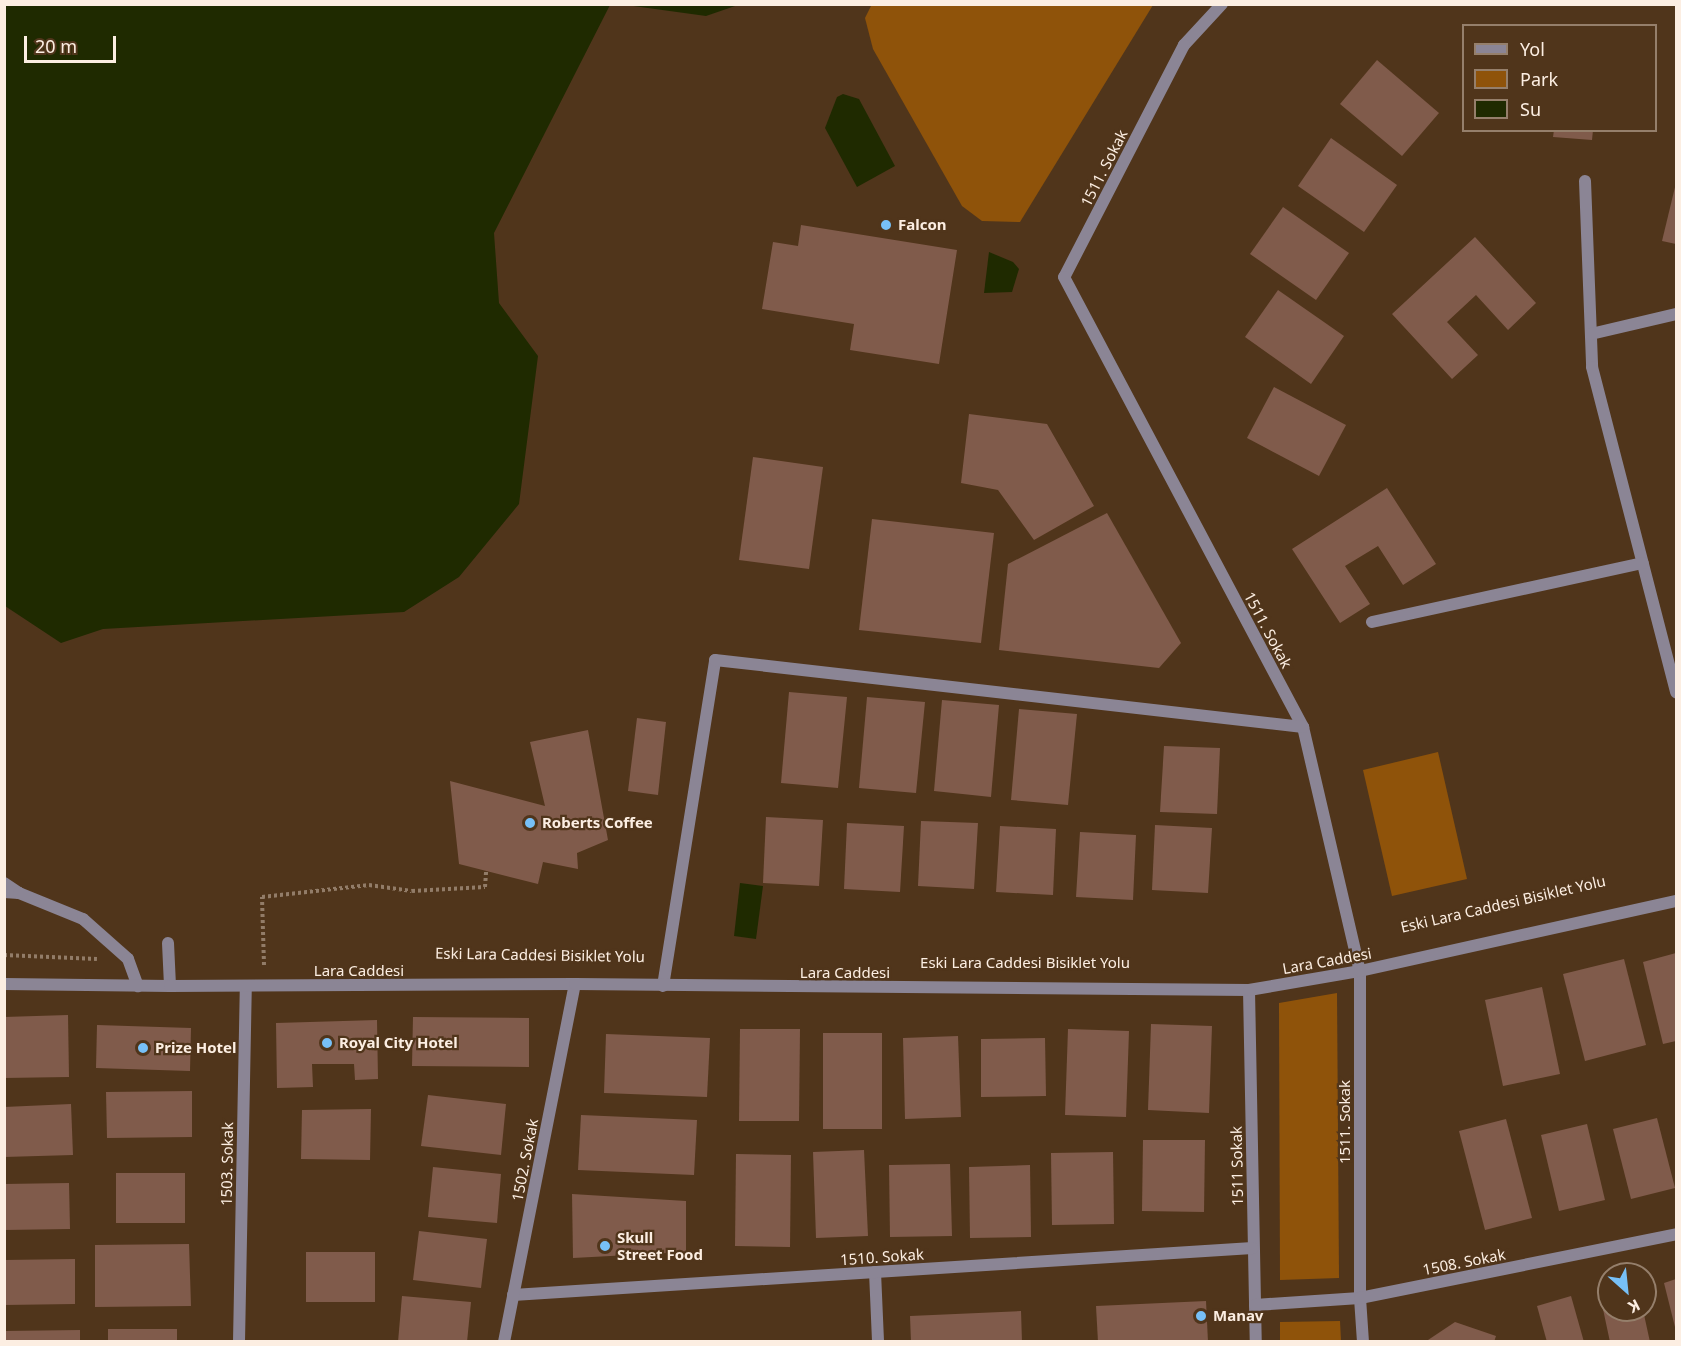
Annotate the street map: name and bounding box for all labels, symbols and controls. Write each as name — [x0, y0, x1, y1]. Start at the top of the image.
scale bar — [27, 24, 118, 62]
legend — [1462, 24, 1657, 132]
text: 20 m — [35, 34, 77, 58]
text: Yol — [1520, 37, 1545, 61]
text: Park — [1520, 67, 1558, 91]
text: Su — [1520, 97, 1541, 121]
street label: 1511. Sokak — [1077, 126, 1131, 210]
place label: Falcon — [898, 216, 947, 234]
marker: Falcon — [879, 218, 893, 232]
street label: 1511. Sokak — [1240, 589, 1296, 671]
place label: Roberts Coffee — [542, 814, 653, 832]
marker: Roberts Coffee — [523, 816, 537, 830]
street label: Eski Lara Caddesi Bisiklet Yolu — [1399, 872, 1607, 936]
street label: Eski Lara Caddesi Bisiklet Yolu — [435, 944, 645, 966]
street label: Lara Caddesi — [1281, 944, 1373, 978]
street label: Eski Lara Caddesi Bisiklet Yolu — [920, 954, 1130, 972]
street label: Lara Caddesi — [314, 962, 404, 980]
street label: Lara Caddesi — [800, 964, 890, 982]
place label: Royal City Hotel — [339, 1034, 458, 1052]
marker: Royal City Hotel — [320, 1036, 334, 1050]
place label: Prize Hotel — [155, 1039, 237, 1057]
marker: Prize Hotel — [136, 1041, 150, 1055]
street label: 1511. Sokak — [1336, 1080, 1354, 1164]
street label: 1502. Sokak — [508, 1117, 542, 1203]
street label: 1503. Sokak — [217, 1122, 237, 1206]
street label: 1511 Sokak — [1227, 1126, 1247, 1206]
place label: Skull Street Food — [617, 1228, 703, 1263]
marker: Skull Street Food — [598, 1239, 612, 1253]
street label: 1510. Sokak — [839, 1245, 925, 1269]
street label: 1508. Sokak — [1421, 1245, 1507, 1279]
north arrow — [1597, 1262, 1657, 1322]
text: K — [1625, 1294, 1644, 1318]
place label: Manav — [1213, 1307, 1263, 1325]
marker: Manav — [1194, 1309, 1208, 1323]

